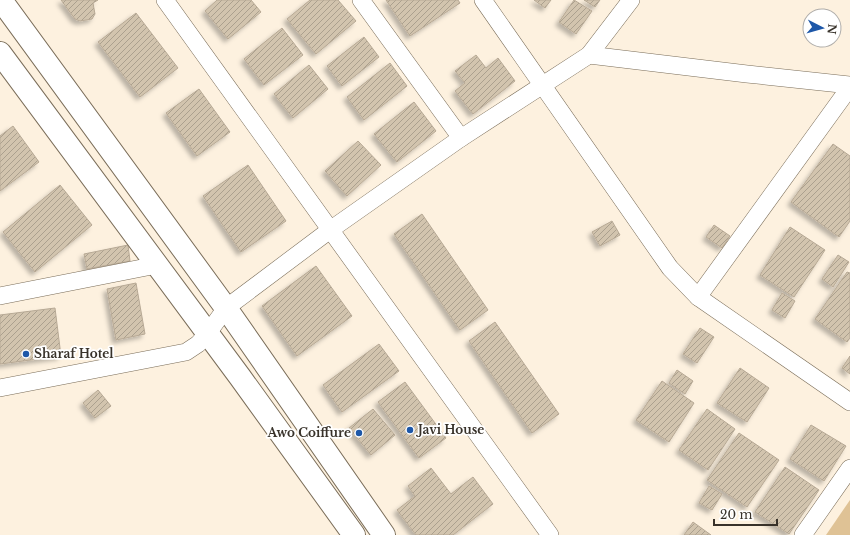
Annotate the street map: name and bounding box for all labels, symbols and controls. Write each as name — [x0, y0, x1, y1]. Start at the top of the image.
north arrow — [802, 8, 842, 48]
text: N — [824, 23, 839, 36]
place label: Sharaf Hotel — [34, 346, 114, 361]
marker: Sharaf Hotel — [21, 349, 31, 359]
place label: Javi House — [415, 422, 484, 437]
place label: Awo Coiffure — [267, 425, 351, 440]
marker: Javi House — [405, 425, 415, 435]
marker: Awo Coiffure — [354, 428, 364, 438]
scale bar — [714, 501, 777, 527]
text: 20 m — [720, 507, 752, 522]

